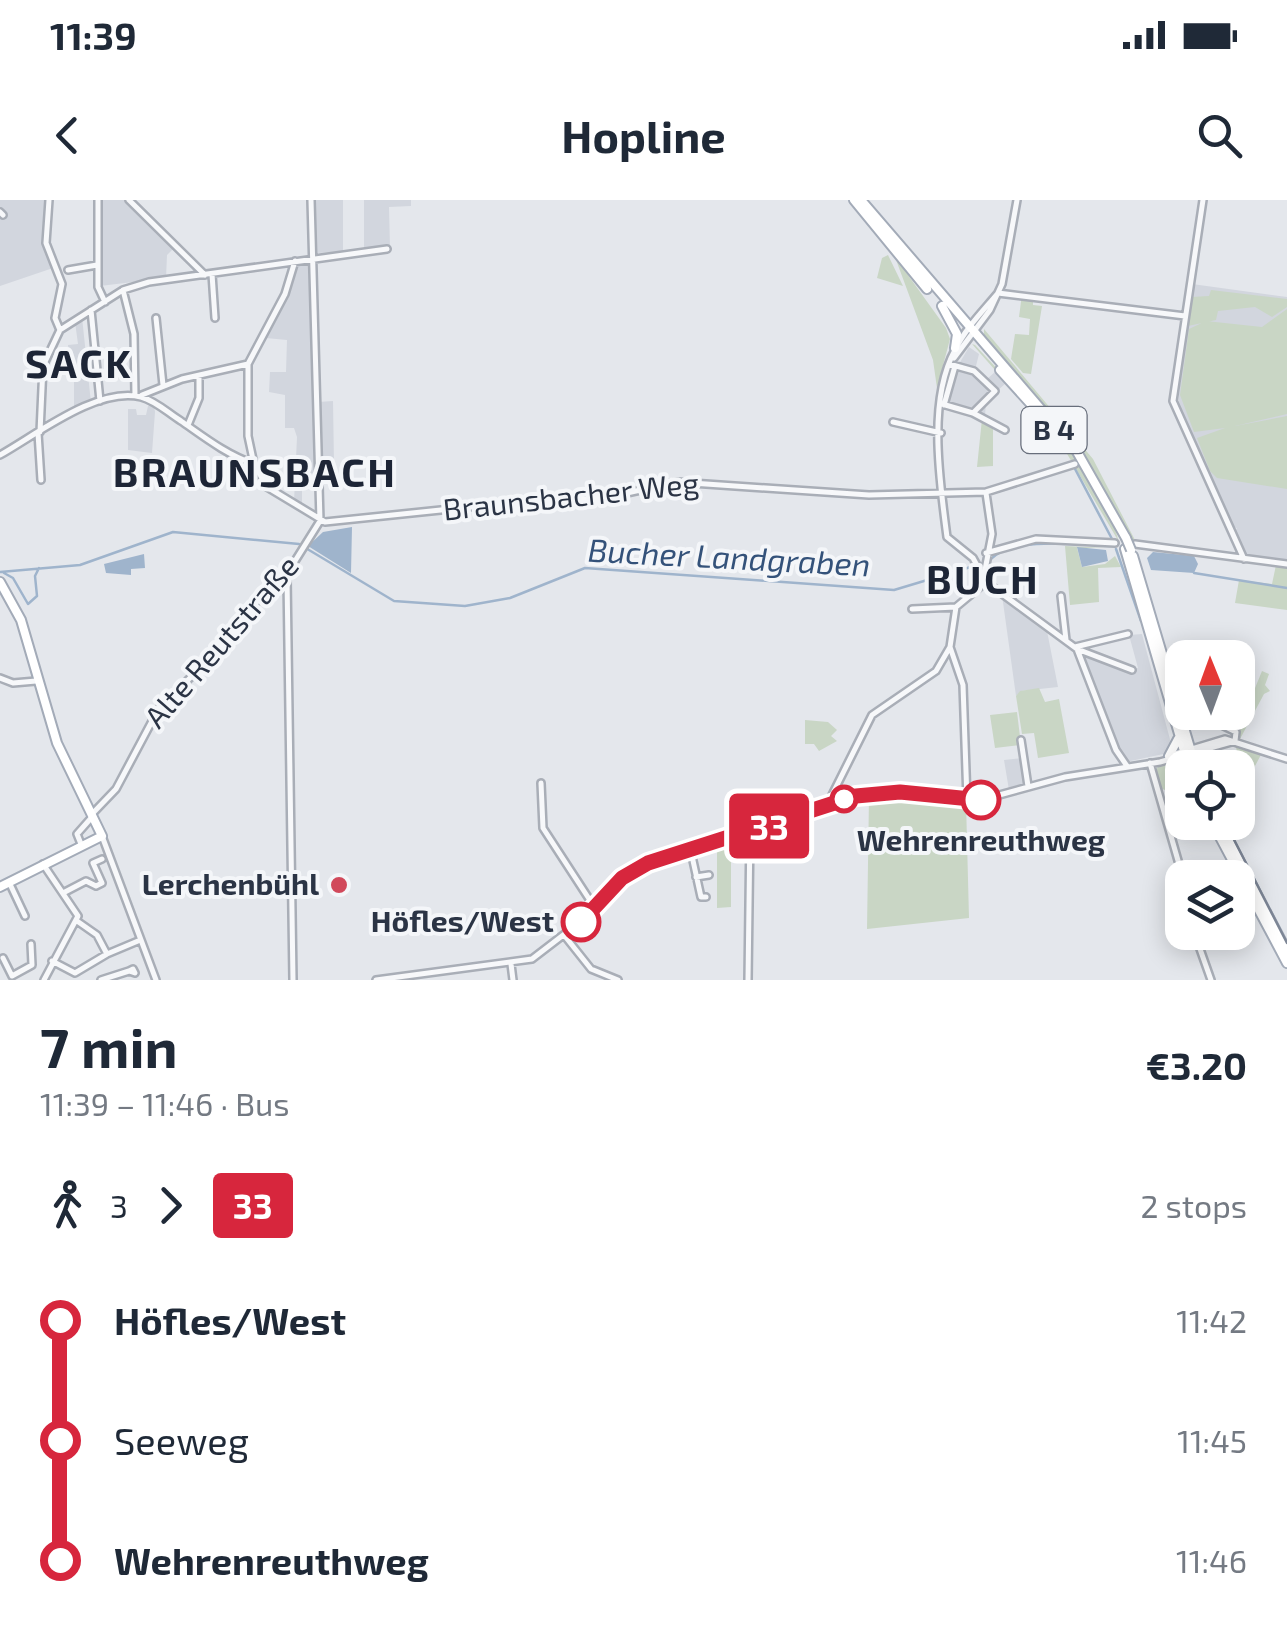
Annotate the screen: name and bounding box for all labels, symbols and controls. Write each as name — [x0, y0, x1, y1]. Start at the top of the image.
text: 11:39 — [50, 12, 137, 58]
icon: back — [40, 108, 95, 163]
text: Hopline — [561, 108, 726, 162]
icon: search — [1192, 108, 1247, 163]
district label: SACK — [25, 338, 133, 386]
road number: B 4 — [1022, 407, 1086, 453]
district label: BRAUNSBACH — [113, 447, 397, 495]
street label: Braunsbacher Weg — [441, 464, 701, 526]
water label: Bucher Landgraben — [587, 530, 871, 583]
street label: Alte Reutstraße — [136, 547, 305, 734]
district label: BUCH — [926, 554, 1040, 602]
north arrow — [1165, 640, 1255, 730]
map controls — [1165, 640, 1255, 950]
button: locate — [1165, 750, 1255, 840]
marker: Wehrenreuthweg — [962, 781, 1000, 819]
unlabelled marker — [831, 786, 857, 812]
line badge: 33 — [724, 794, 814, 858]
text: 33 — [749, 805, 789, 847]
place label: Wehrenreuthweg — [857, 821, 1106, 857]
button: layers — [1165, 860, 1255, 950]
place label: Lerchenbühl — [142, 865, 319, 901]
marker: Lerchenbühl — [328, 874, 350, 896]
place label: Höfles/West — [371, 902, 554, 938]
marker: Höfles/West — [562, 903, 600, 941]
text: 7 min — [40, 1013, 178, 1079]
text: €3.20 — [1146, 1042, 1247, 1088]
text: 11:39 – 11:46 · Bus — [40, 1084, 290, 1122]
icon: walk — [40, 1178, 95, 1233]
icon: forward — [143, 1178, 198, 1233]
text: 33 — [233, 1184, 273, 1226]
text: 3 — [110, 1186, 128, 1224]
text: 2 stops — [1140, 1186, 1247, 1224]
text: Höfles/West — [114, 1297, 346, 1343]
text: 11:42 — [1176, 1301, 1247, 1339]
text: Seeweg — [114, 1417, 249, 1463]
text: 11:45 — [1177, 1421, 1247, 1459]
text: Wehrenreuthweg — [114, 1537, 429, 1583]
text: 11:46 — [1176, 1541, 1247, 1579]

